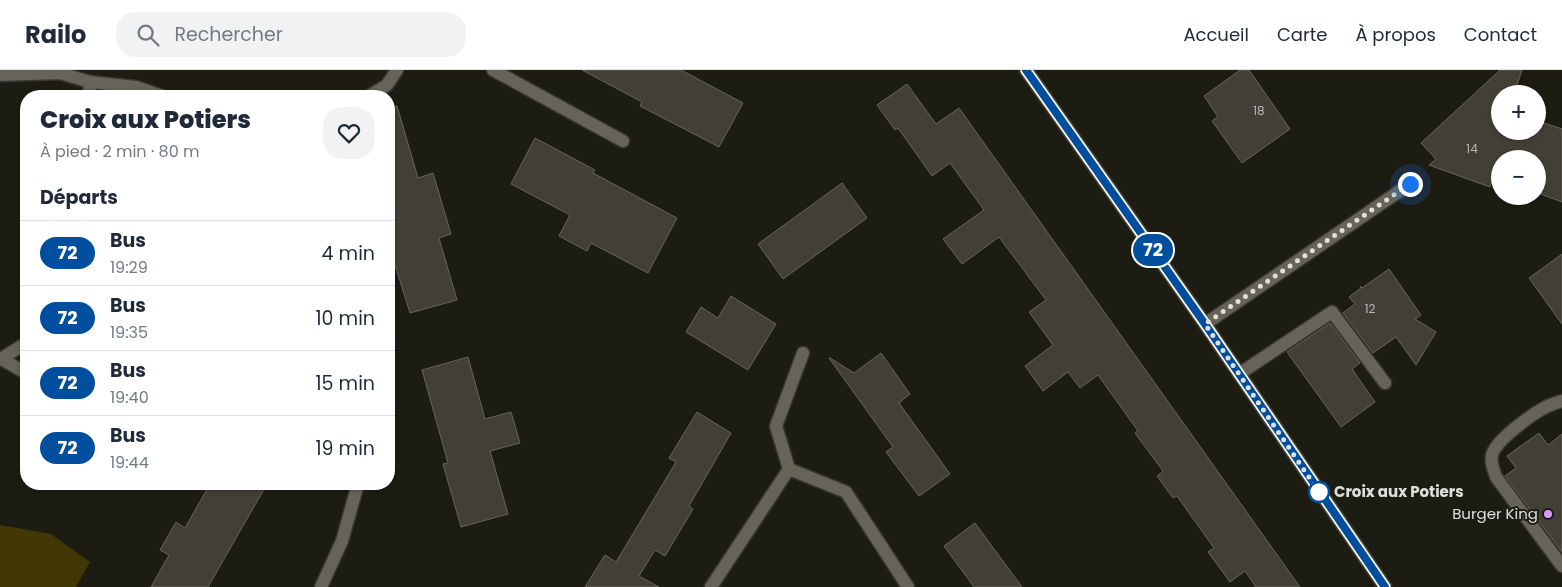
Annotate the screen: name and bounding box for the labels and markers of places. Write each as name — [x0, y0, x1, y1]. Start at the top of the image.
marker: Croix aux Potiers — [1308, 481, 1330, 503]
place label: Croix aux Potiers — [1334, 481, 1464, 502]
place label: Burger King — [1452, 503, 1538, 524]
marker: Burger King — [1542, 508, 1554, 520]

